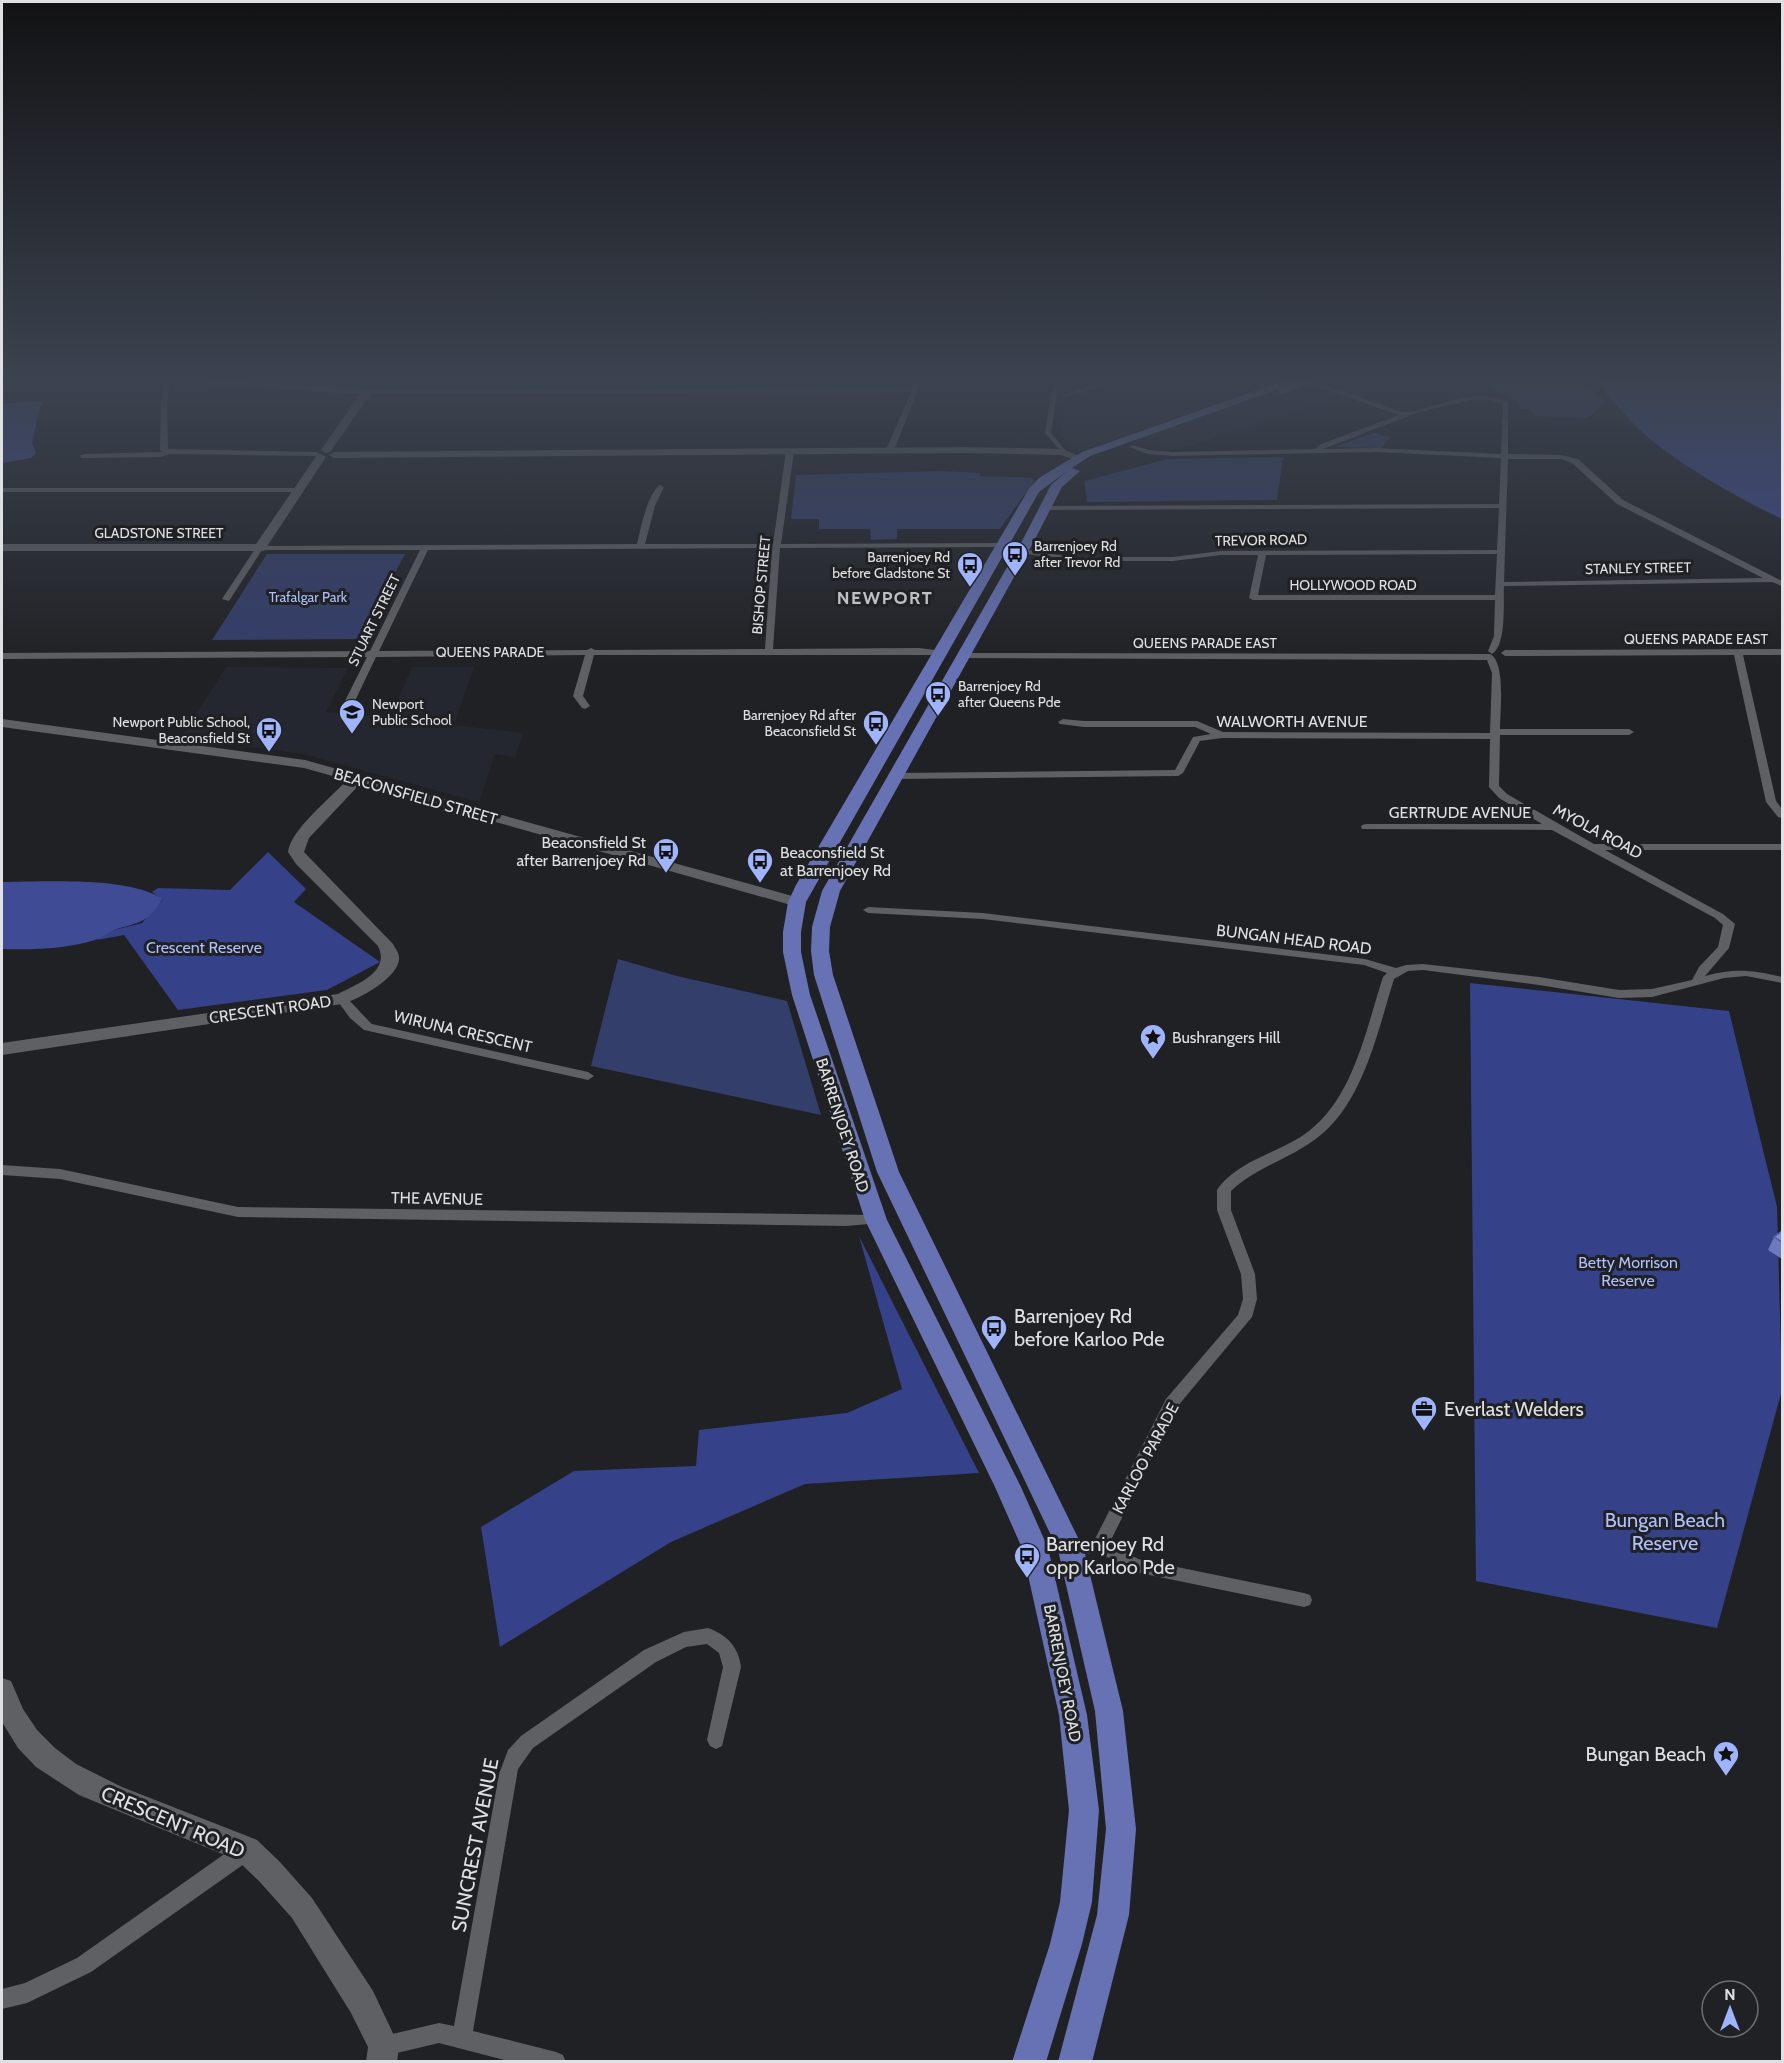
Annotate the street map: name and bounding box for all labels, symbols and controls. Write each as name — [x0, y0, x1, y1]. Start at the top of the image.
street label: GLADSTONE STREET — [94, 524, 224, 542]
street label: TREVOR ROAD — [1215, 530, 1307, 550]
street label: BISHOP STREET — [748, 534, 774, 635]
place label: Barrenjoey Rd after Trevor Rd — [1034, 537, 1120, 571]
bus stop icon: Barrenjoey Rd after Trevor Rd — [1000, 539, 1030, 577]
place label: Barrenjoey Rd before Gladstone St — [832, 548, 950, 582]
bus stop icon: Barrenjoey Rd before Gladstone St — [955, 550, 985, 588]
street label: STANLEY STREET — [1585, 558, 1692, 578]
street label: STUART STREET — [344, 571, 404, 669]
street label: HOLLYWOOD ROAD — [1289, 576, 1417, 594]
district label: NEWPORT — [837, 587, 933, 609]
park label: Trafalgar Park — [269, 588, 348, 606]
street label: QUEENS PARADE EAST — [1624, 630, 1768, 648]
street label: QUEENS PARADE EAST — [1133, 634, 1277, 652]
street label: QUEENS PARADE — [436, 643, 545, 661]
place label: Barrenjoey Rd after Queens Pde — [958, 677, 1061, 711]
bus stop icon: Barrenjoey Rd after Queens Pde — [923, 679, 953, 717]
place label: Newport Public School — [372, 695, 452, 729]
school or university icon: Newport Public School — [337, 697, 367, 735]
place label: Barrenjoey Rd after Beaconsfield St — [743, 706, 857, 740]
bus stop icon: Barrenjoey Rd after Beaconsfield St — [861, 708, 891, 746]
street label: WALWORTH AVENUE — [1216, 712, 1368, 731]
place label: Newport Public School, Beaconsfield St — [113, 713, 250, 747]
bus stop icon: Newport Public School, Beaconsfield St — [254, 715, 284, 753]
street label: BEACONSFIELD STREET — [332, 764, 500, 829]
street label: MYOLA ROAD — [1550, 800, 1646, 863]
street label: GERTRUDE AVENUE — [1389, 803, 1531, 822]
place label: Beaconsfield St after Barrenjoey Rd — [516, 833, 647, 870]
bus stop icon: Beaconsfield St after Barrenjoey Rd — [651, 836, 681, 874]
place label: Beaconsfield St at Barrenjoey Rd — [780, 843, 891, 880]
bus stop icon: Beaconsfield St at Barrenjoey Rd — [745, 846, 775, 884]
street label: BUNGAN HEAD ROAD — [1215, 921, 1373, 958]
park label: Crescent Reserve — [146, 938, 262, 957]
street label: CRESCENT ROAD — [208, 992, 332, 1027]
street label: WIRUNA CRESCENT — [392, 1006, 534, 1057]
place icon: Bushrangers Hill — [1138, 1022, 1168, 1060]
place label: Bushrangers Hill — [1172, 1028, 1280, 1047]
street label: BARRENJOEY ROAD — [812, 1056, 873, 1195]
street label: THE AVENUE — [391, 1188, 483, 1209]
park label: Betty Morrison Reserve — [1578, 1253, 1678, 1290]
place label: Barrenjoey Rd before Karloo Pde — [1014, 1304, 1164, 1351]
bus stop icon: Barrenjoey Rd before Karloo Pde — [979, 1313, 1009, 1351]
office icon: Everlast Welders — [1409, 1394, 1439, 1432]
place label: Everlast Welders — [1444, 1397, 1584, 1421]
street label: KARLOO PARADE — [1108, 1399, 1183, 1517]
park label: Bungan Beach Reserve — [1605, 1508, 1725, 1555]
place label: Barrenjoey Rd opp Karloo Pde — [1046, 1532, 1175, 1579]
bus stop icon: Barrenjoey Rd opp Karloo Pde — [1012, 1541, 1042, 1579]
street label: BARRENJOEY ROAD — [1040, 1603, 1085, 1744]
place icon: Bungan Beach — [1711, 1739, 1741, 1777]
place label: Bungan Beach — [1586, 1742, 1706, 1766]
street label: SUNCREST AVENUE — [446, 1756, 504, 1934]
street label: CRESCENT ROAD — [97, 1781, 249, 1863]
north arrow — [1700, 1979, 1760, 2039]
text: N — [1724, 1985, 1736, 2004]

